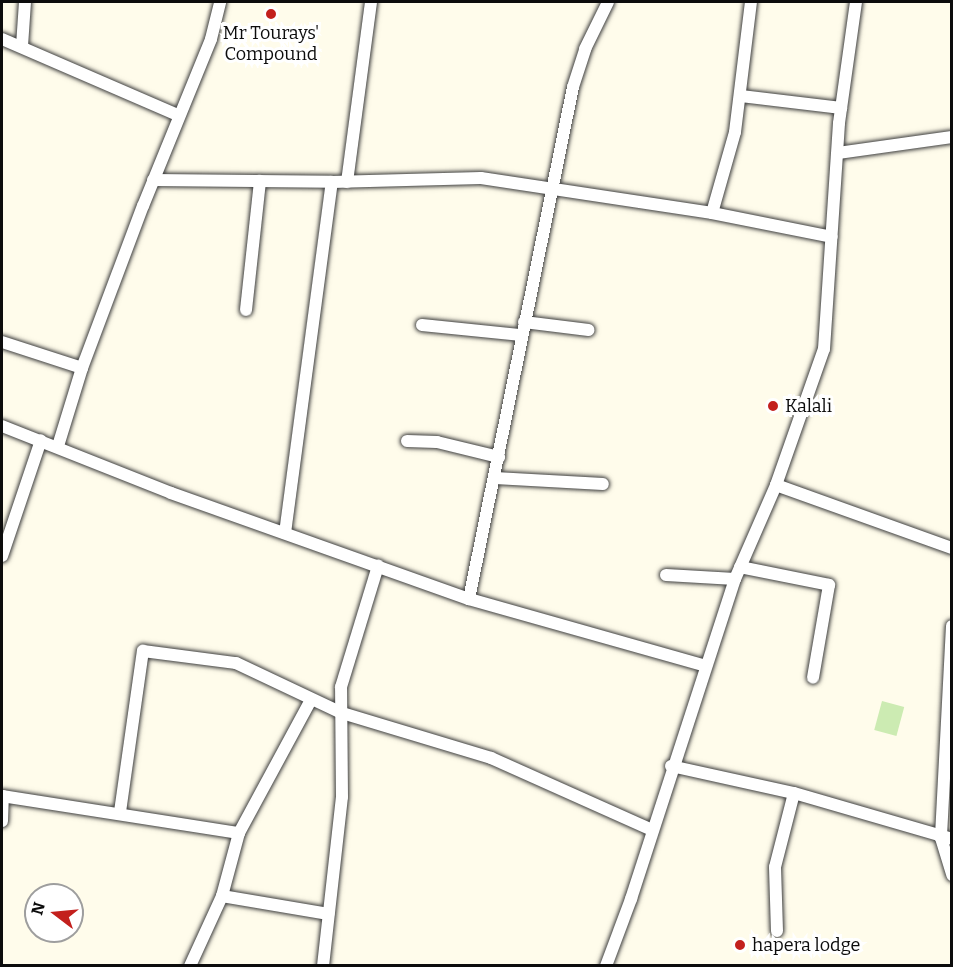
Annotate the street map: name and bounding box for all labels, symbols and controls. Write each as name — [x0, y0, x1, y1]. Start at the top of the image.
marker: Mr Tourays' Compound — [264, 7, 278, 21]
place label: Mr Tourays' Compound — [223, 23, 319, 66]
place label: Kalali — [785, 395, 832, 417]
marker: Kalali — [766, 399, 780, 413]
north arrow — [24, 883, 84, 943]
text: N — [27, 900, 49, 917]
place label: hapera lodge — [752, 934, 860, 956]
marker: hapera lodge — [733, 938, 747, 952]

